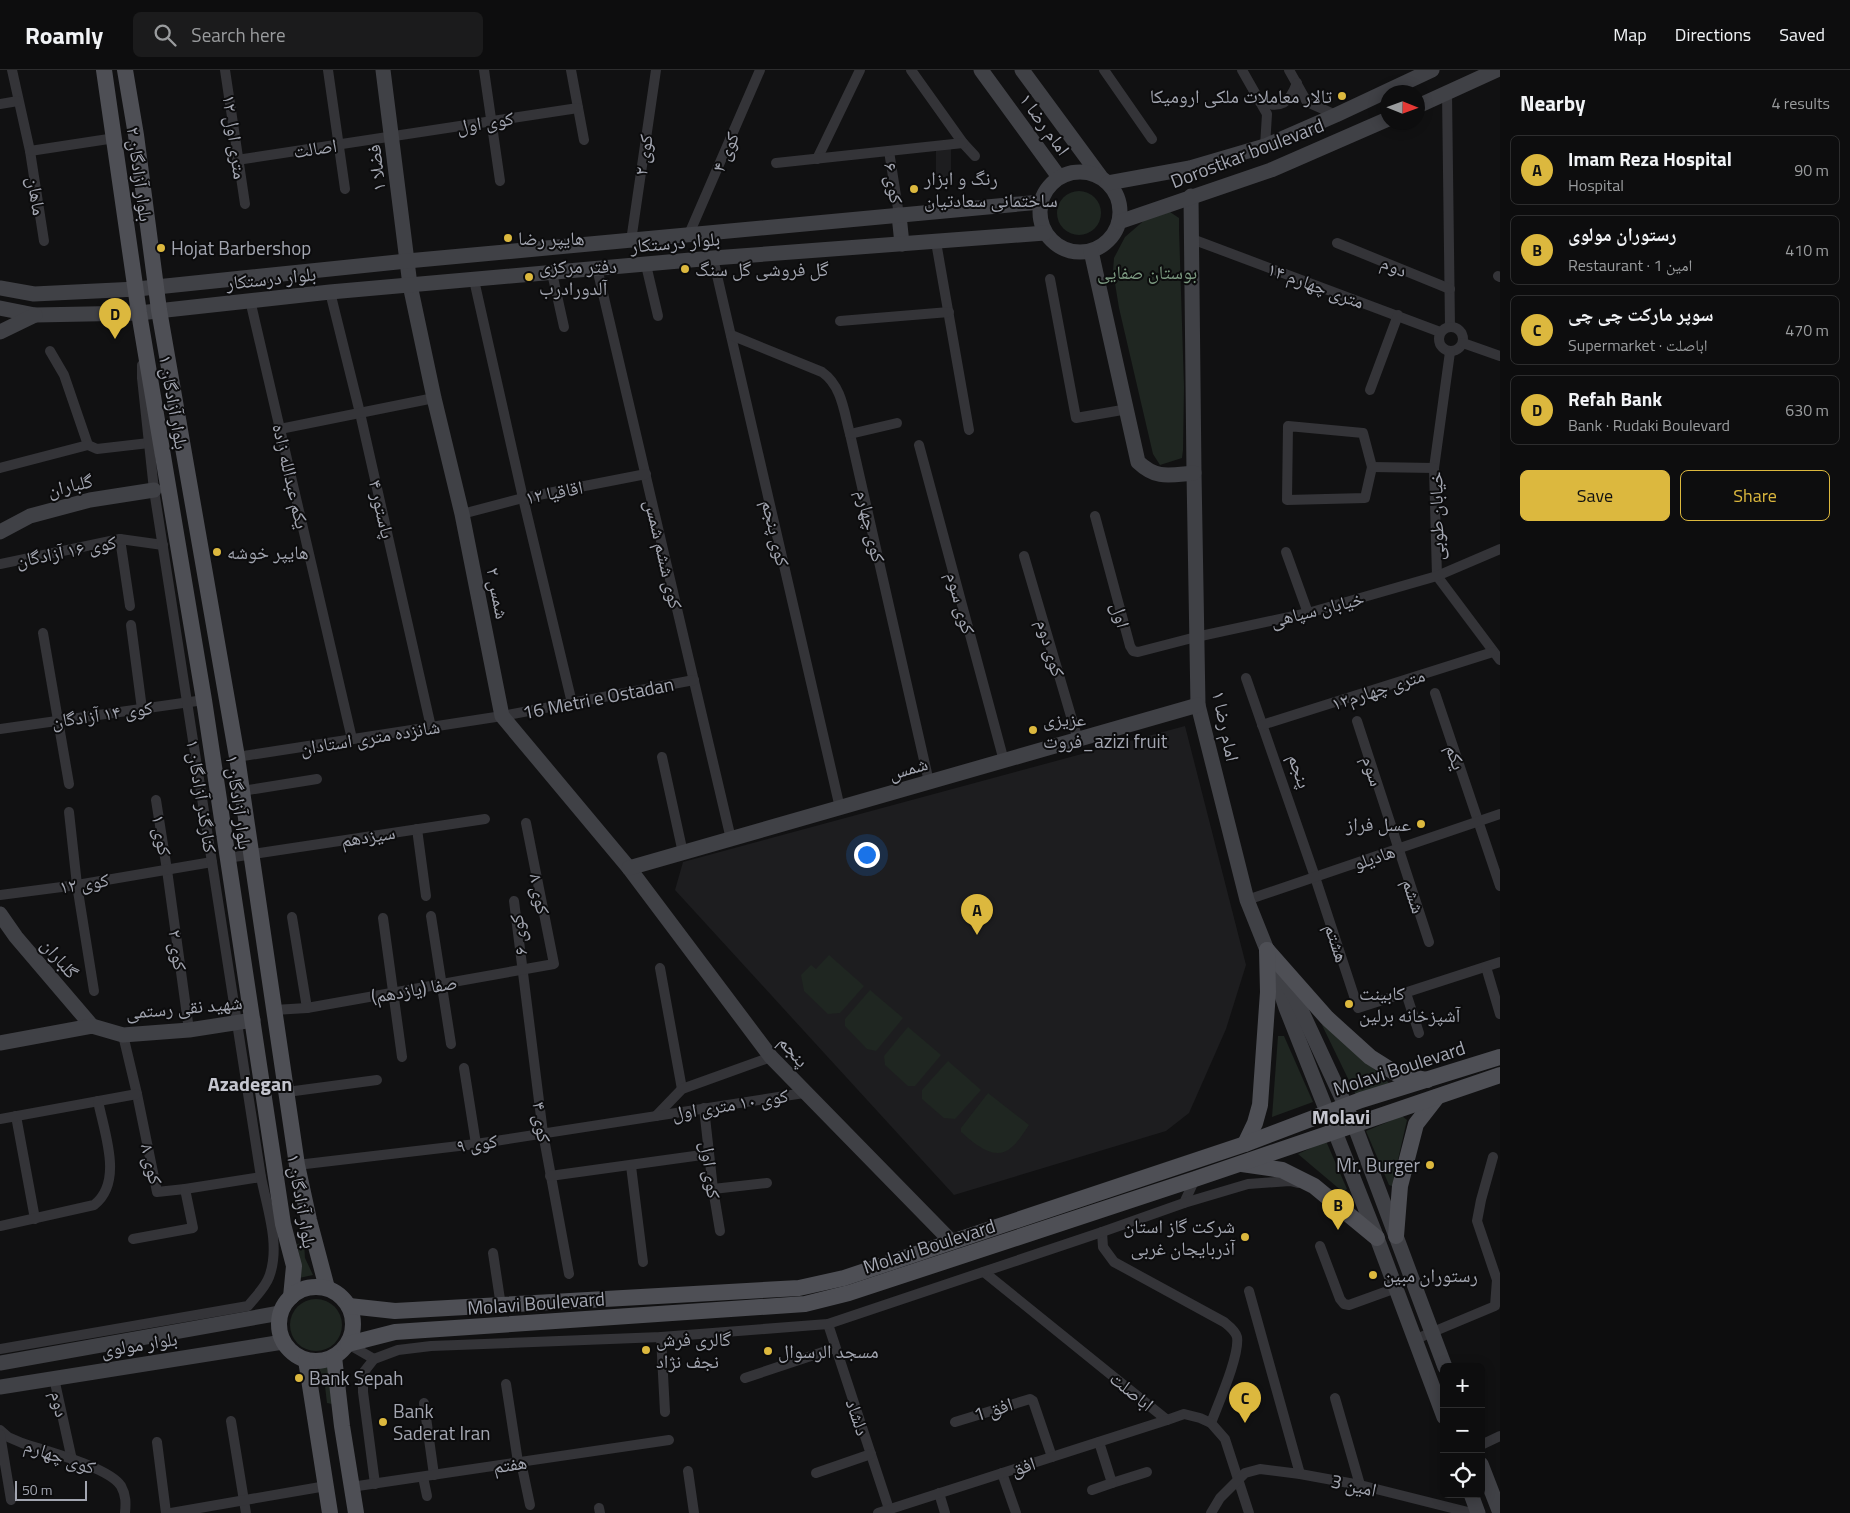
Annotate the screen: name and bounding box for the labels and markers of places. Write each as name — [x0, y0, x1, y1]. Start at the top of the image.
place label: تالار معاملات ملکی ارومیکا — [1150, 81, 1332, 110]
marker: تالار معاملات ملکی ارومیکا — [1336, 90, 1348, 102]
place label: رنگ و ابزار ساختمانی سعادتیان — [923, 163, 1058, 214]
marker: رنگ و ابزار ساختمانی سعادتیان — [908, 183, 920, 195]
place label: هایپر رضا — [518, 223, 585, 252]
marker: هایپر رضا — [502, 232, 514, 244]
place label: Hojat Barbershop — [171, 233, 311, 262]
marker: Hojat Barbershop — [155, 242, 167, 254]
place label: دفتر مرکزی آلدورادرب — [539, 251, 617, 302]
place label: گل فروشی گل سنگ — [695, 254, 829, 283]
marker: گل فروشی گل سنگ — [679, 263, 691, 275]
marker: دفتر مرکزی آلدورادرب — [523, 271, 535, 283]
pin: D — [99, 298, 131, 339]
place label: هایپر خوشه — [227, 537, 309, 566]
marker: هایپر خوشه — [211, 546, 223, 558]
place label: عزیزی فروت_azizi fruit — [1043, 704, 1168, 755]
marker: عزیزی فروت_azizi fruit — [1027, 724, 1039, 736]
place label: عسل فراز — [1345, 809, 1411, 838]
marker: عسل فراز — [1415, 818, 1427, 830]
pin: A — [961, 894, 993, 935]
place label: کابینت آشپزخانه برلین — [1359, 978, 1461, 1029]
marker: کابینت آشپزخانه برلین — [1343, 998, 1355, 1010]
place label: Mr. Burger — [1336, 1150, 1420, 1179]
marker: Mr. Burger — [1424, 1159, 1436, 1171]
pin: B — [1322, 1189, 1354, 1230]
place label: شرکت گاز استان آذربایجان غربی — [1123, 1211, 1236, 1262]
marker: شرکت گاز استان آذربایجان غربی — [1239, 1231, 1251, 1243]
place label: رستوران مبین — [1383, 1260, 1478, 1289]
marker: رستوران مبین — [1367, 1269, 1379, 1281]
place label: گالری فرش نجف نژاد — [656, 1324, 731, 1375]
place label: مسجد الرسوال — [778, 1336, 879, 1365]
marker: گالری فرش نجف نژاد — [640, 1344, 652, 1356]
marker: مسجد الرسوال — [762, 1345, 774, 1357]
place label: Bank Sepah — [309, 1363, 403, 1392]
marker: Bank Sepah — [293, 1372, 305, 1384]
pin: C — [1229, 1382, 1261, 1423]
place label: Bank Saderat Iran — [393, 1396, 490, 1447]
marker: Bank Saderat Iran — [377, 1416, 389, 1428]

